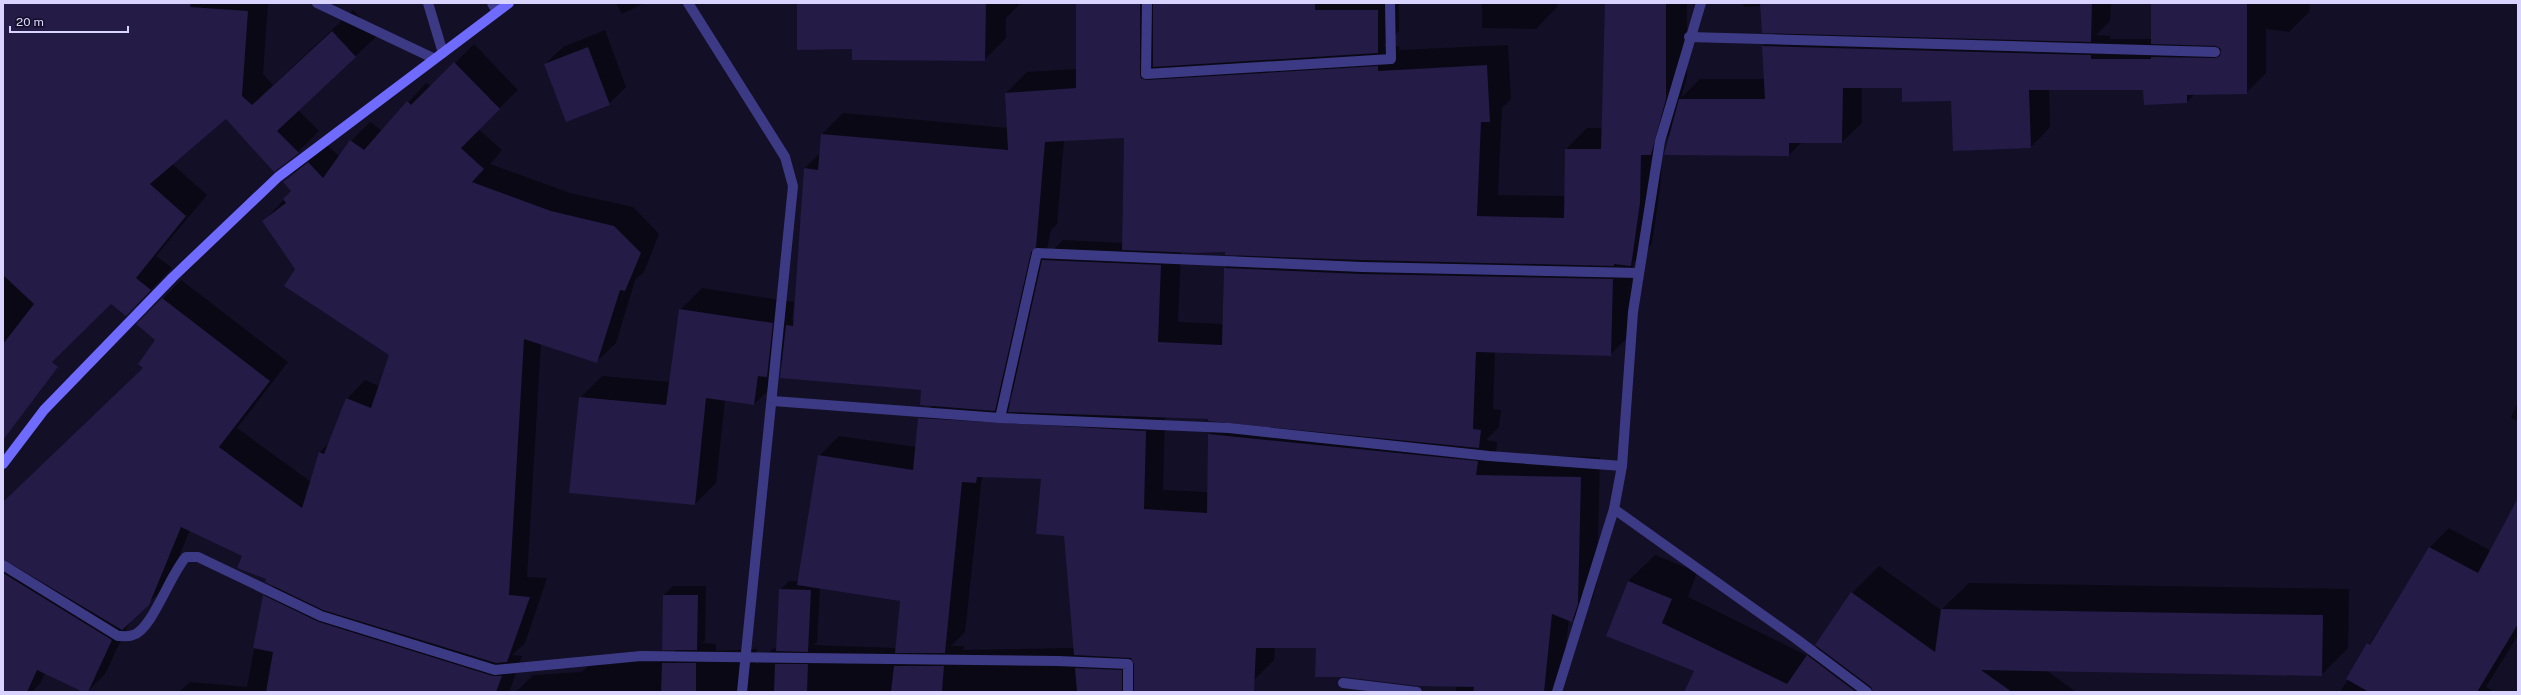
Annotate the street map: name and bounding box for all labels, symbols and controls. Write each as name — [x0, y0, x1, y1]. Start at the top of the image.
scale bar — [10, 8, 128, 34]
text: 20 m — [16, 15, 44, 29]

